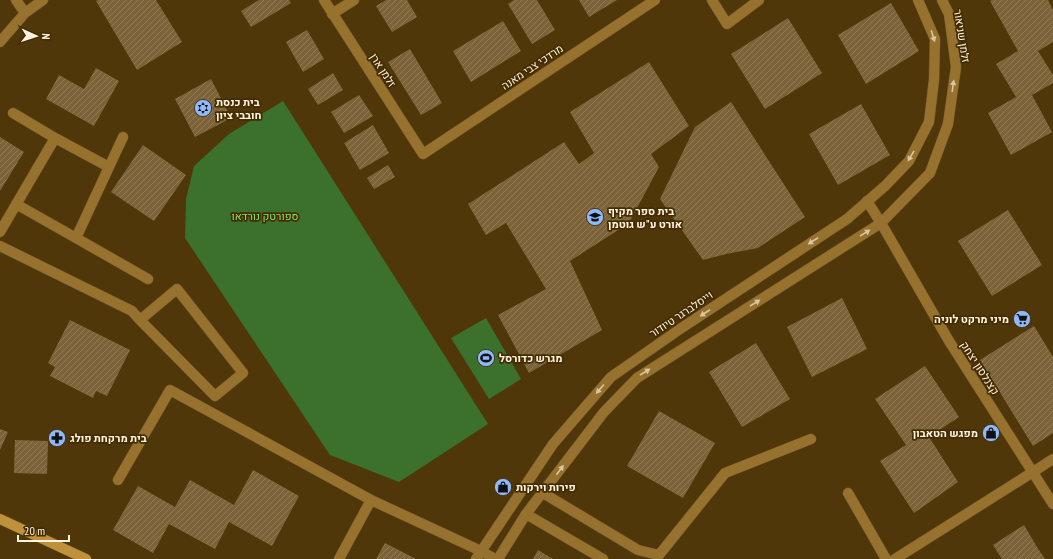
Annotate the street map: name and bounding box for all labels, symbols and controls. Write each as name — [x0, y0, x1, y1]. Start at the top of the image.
street label: זלמן שניאור — [951, 8, 973, 64]
north arrow — [16, 16, 56, 56]
one-way arrow — [930, 30, 936, 42]
text: N — [39, 33, 53, 40]
street label: מרדכי צבי מאנה — [498, 41, 566, 93]
street label: זלמן ארן — [367, 50, 399, 90]
one-way arrow — [950, 80, 956, 92]
place label: בית כנסת חובבי ציון — [216, 95, 262, 122]
synagogue icon: בית כנסת חובבי ציון — [193, 98, 213, 118]
one-way arrow — [907, 150, 914, 162]
place label: בית ספר מקיף אורט ע"ש גוטמן — [608, 204, 682, 231]
school or university icon: בית ספר מקיף אורט ע"ש גוטמן — [585, 207, 605, 227]
park label: ספורטק נורדאו — [231, 209, 299, 223]
one-way arrow — [859, 229, 870, 237]
one-way arrow — [808, 237, 818, 245]
street label: וייסלברגר טיודור — [647, 288, 715, 340]
one-way arrow — [749, 299, 761, 306]
one-way arrow — [699, 309, 711, 316]
supermarket icon: מיני מרקט לוניה — [1012, 309, 1032, 329]
place label: מיני מרקט לוניה — [934, 312, 1009, 326]
street label: קצנלסון יצחק — [957, 339, 1003, 397]
sports icon: מגרש כדורסל — [476, 348, 496, 368]
place label: מגרש כדורסל — [499, 351, 563, 365]
one-way arrow — [639, 369, 651, 376]
one-way arrow — [596, 384, 605, 394]
shop icon: מפגש הטאבון — [981, 423, 1001, 443]
place label: מפגש הטאבון — [913, 426, 978, 440]
pharmacy icon: בית מרקחת פולג — [47, 428, 67, 448]
place label: בית מרקחת פולג — [70, 431, 147, 445]
one-way arrow — [556, 464, 564, 475]
shop icon: פירות וירקות — [493, 477, 513, 497]
place label: פירות וירקות — [516, 480, 576, 494]
scale bar — [18, 517, 69, 543]
text: 20 m — [24, 523, 45, 538]

